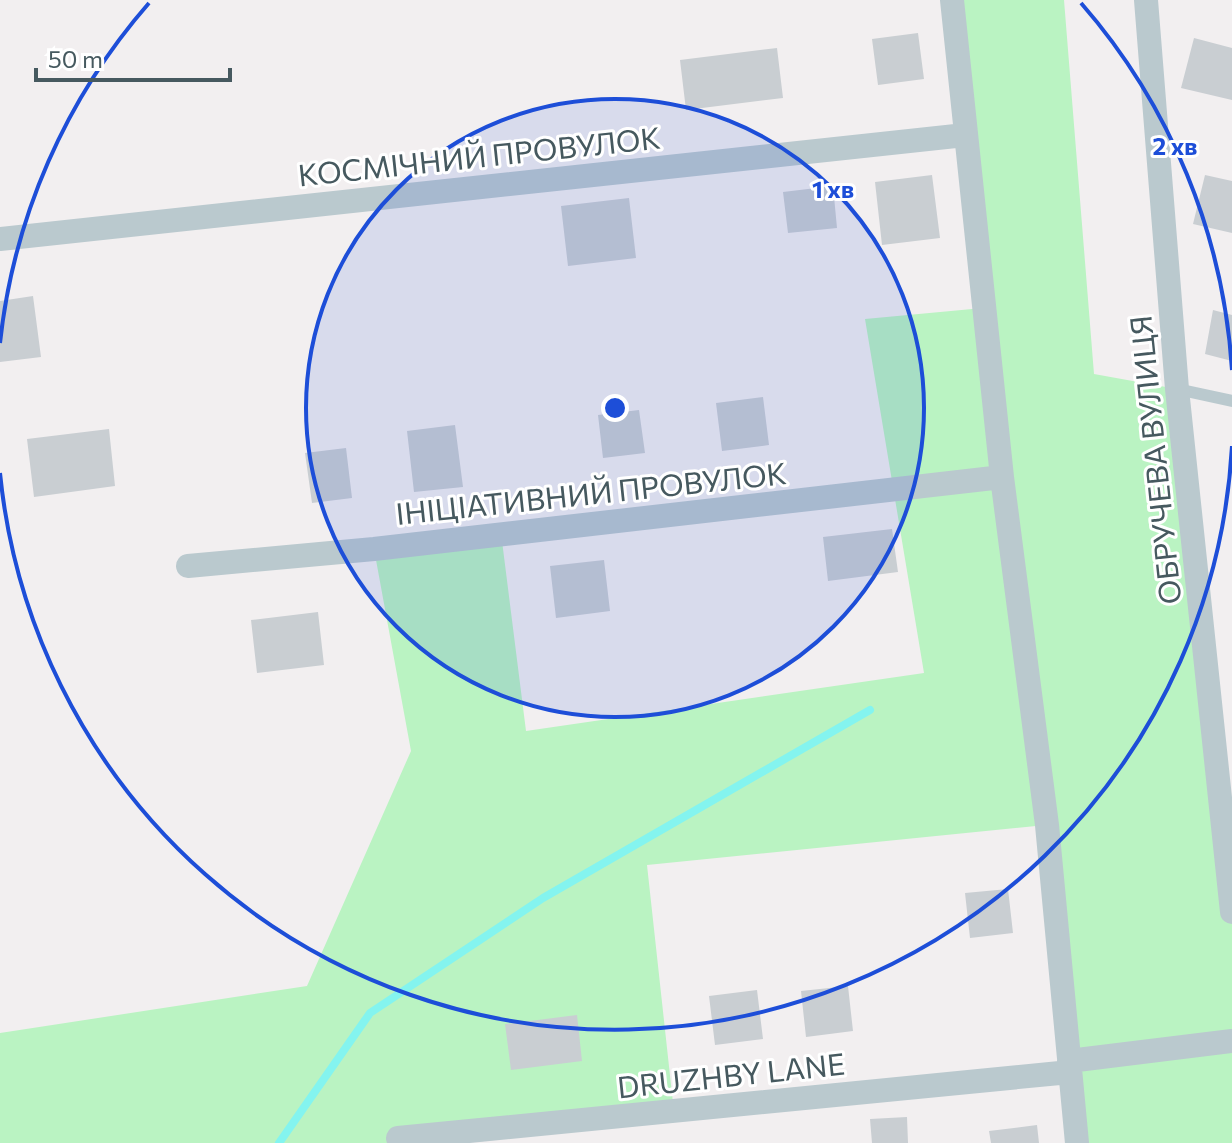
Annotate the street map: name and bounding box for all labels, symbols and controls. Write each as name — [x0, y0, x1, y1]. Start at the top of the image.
scale bar — [36, 32, 230, 82]
text: 50 m — [48, 44, 103, 73]
street label: КОСМІЧНИЙ ПРОВУЛОК — [296, 118, 662, 192]
text: 2 хв — [1153, 131, 1198, 160]
text: 1 хв — [812, 174, 854, 203]
street label: ОБРУЧЕВА ВУЛИЦЯ — [1120, 314, 1188, 606]
centre of rings — [601, 394, 629, 422]
street label: ІНІЦІАТИВНИЙ ПРОВУЛОК — [394, 453, 788, 531]
street label: DRUZHBY LANE — [615, 1044, 847, 1104]

